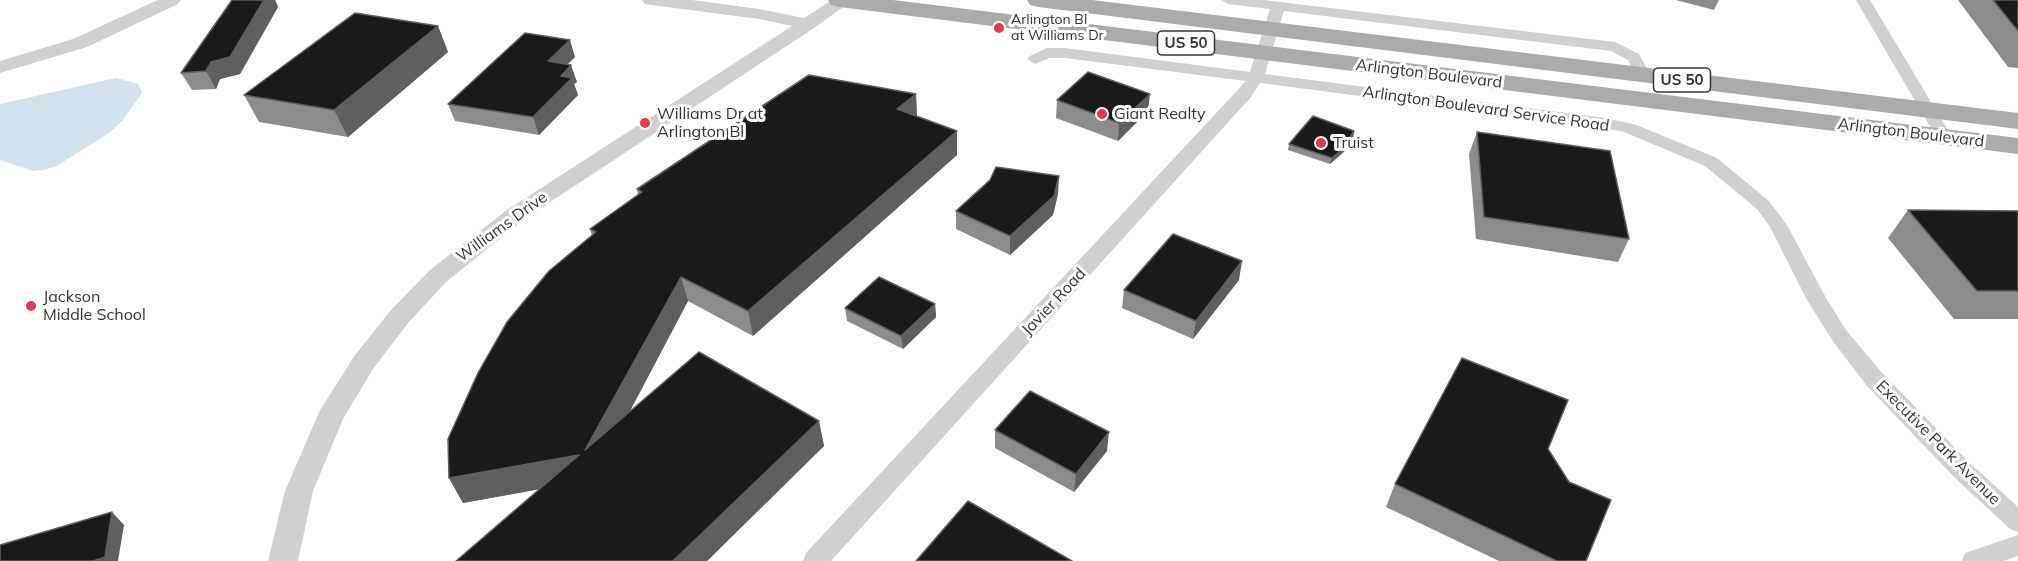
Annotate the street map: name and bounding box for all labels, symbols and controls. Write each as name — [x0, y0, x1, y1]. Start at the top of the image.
place label: Arlington Bl at Williams Dr — [1011, 12, 1104, 44]
marker: Arlington Bl at Williams Dr — [992, 21, 1006, 35]
road number: US 50 — [1158, 31, 1214, 55]
street label: Arlington Boulevard — [1355, 55, 1503, 93]
road number: US 50 — [1654, 68, 1710, 92]
street label: Arlington Boulevard Service Road — [1362, 82, 1610, 136]
place label: Williams Dr at Arlington Bl — [657, 104, 763, 142]
place label: Giant Realty — [1114, 104, 1205, 124]
marker: Giant Realty — [1095, 107, 1109, 121]
street label: Arlington Boulevard — [1837, 114, 1985, 152]
marker: Williams Dr at Arlington Bl — [638, 116, 652, 130]
place label: Truist — [1333, 133, 1374, 153]
marker: Truist — [1314, 136, 1328, 150]
street label: Williams Drive — [453, 188, 551, 266]
street label: Javier Road — [1018, 264, 1090, 340]
place label: Jackson Middle School — [43, 287, 146, 325]
marker: Jackson Middle School — [24, 299, 38, 313]
street label: Executive Park Avenue — [1872, 377, 2004, 509]

